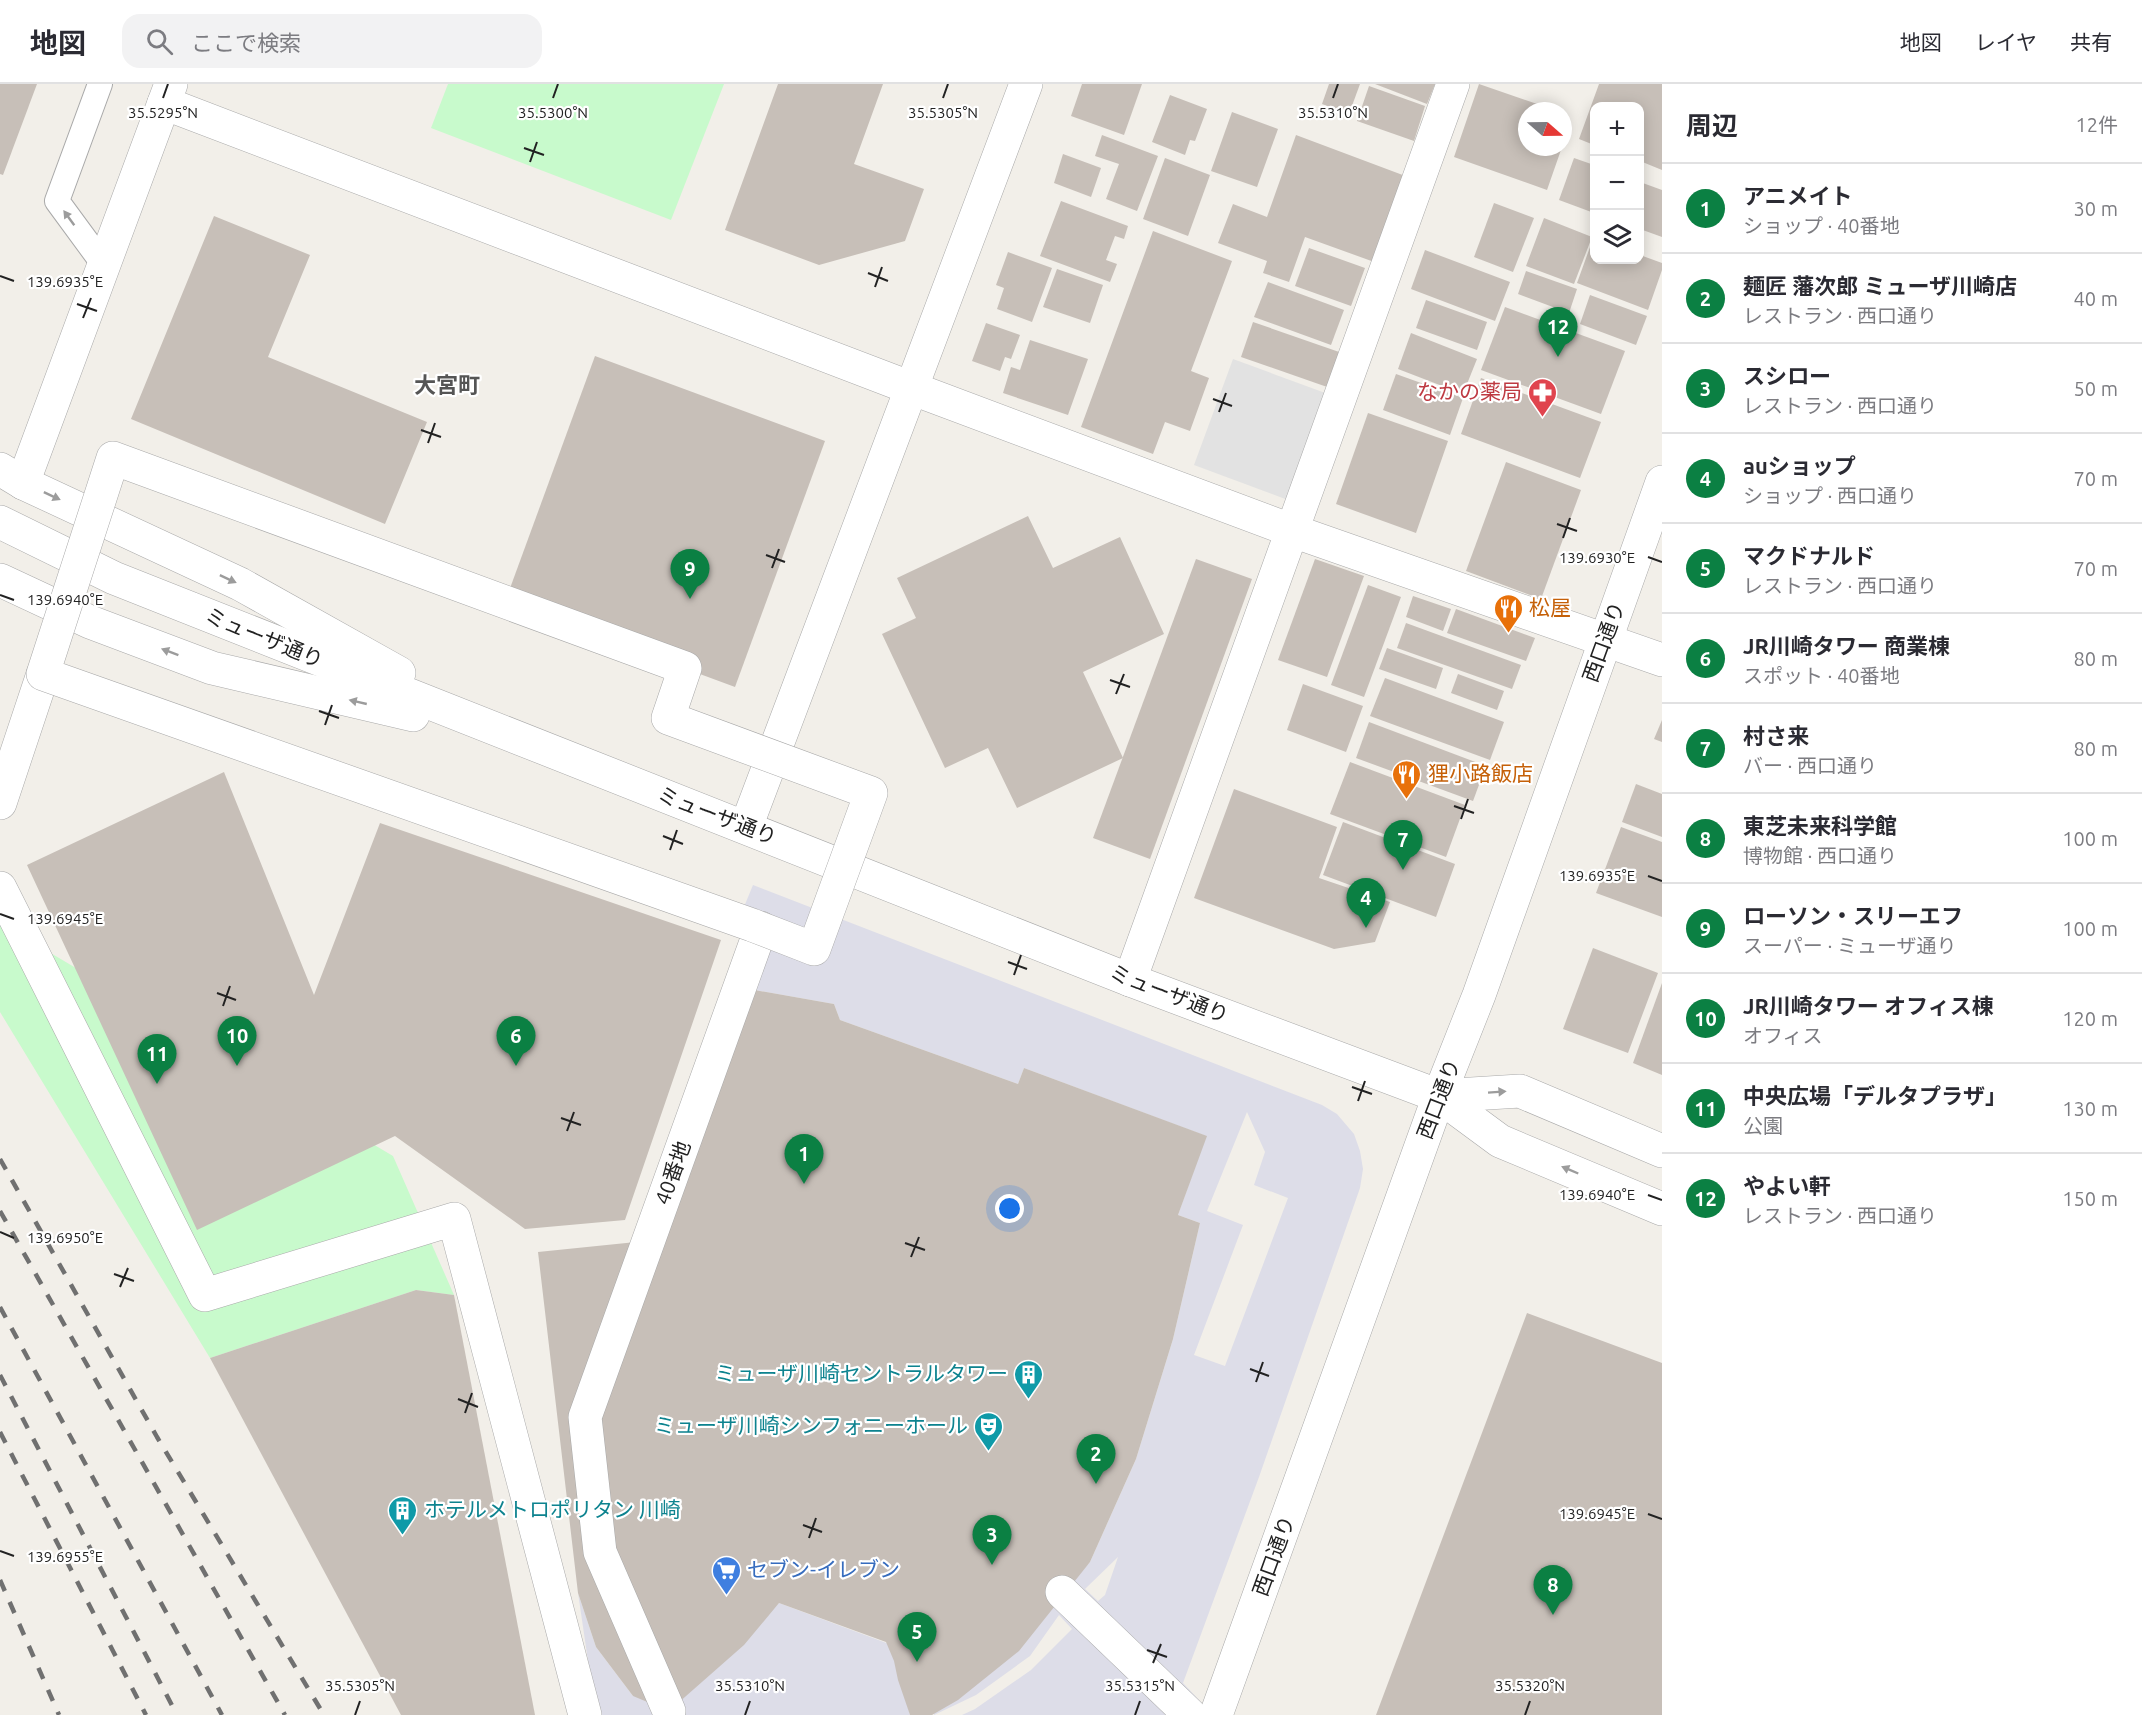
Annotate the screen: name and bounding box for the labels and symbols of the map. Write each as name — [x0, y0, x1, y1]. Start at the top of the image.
north arrow — [1518, 102, 1572, 156]
text: 35.5295°N — [128, 104, 198, 121]
text: 35.5300°N — [518, 104, 588, 121]
text: 35.5305°N — [908, 104, 978, 121]
text: 35.5310°N — [1298, 104, 1368, 121]
one-way arrow — [63, 210, 76, 226]
text: 139.6935°E — [27, 273, 103, 290]
pin: 12 — [1538, 308, 1578, 357]
district label: 大宮町 — [414, 372, 480, 397]
pharmacy icon: なかの薬局 — [1527, 376, 1559, 418]
place label: なかの薬局 — [1417, 379, 1522, 403]
one-way arrow — [43, 492, 60, 501]
text: 139.6930°E — [1559, 549, 1635, 566]
pin: 9 — [670, 550, 710, 599]
one-way arrow — [220, 574, 237, 583]
text: 139.6940°E — [27, 591, 103, 608]
restaurant icon: 松屋 — [1492, 592, 1524, 634]
place label: 松屋 — [1529, 595, 1571, 619]
street label: 西口通り — [1577, 598, 1629, 685]
street label: ミューザ通り — [202, 602, 327, 672]
one-way arrow — [161, 647, 179, 657]
one-way arrow — [348, 697, 367, 706]
restaurant icon: 狸小路飯店 — [1391, 758, 1423, 800]
place label: 狸小路飯店 — [1428, 761, 1533, 785]
street label: ミューザ通り — [654, 781, 780, 849]
pin: 7 — [1384, 820, 1422, 870]
text: 139.6935°E — [1559, 867, 1635, 884]
pin: 4 — [1346, 878, 1386, 928]
text: 139.6945°E — [27, 910, 103, 927]
street label: ミューザ通り — [1106, 959, 1232, 1027]
pin: 10 — [218, 1016, 256, 1066]
pin: 6 — [496, 1016, 536, 1066]
pin: 11 — [138, 1034, 176, 1084]
street label: 西口通り — [1412, 1055, 1464, 1142]
one-way arrow — [1487, 1088, 1506, 1097]
pin: 1 — [784, 1134, 824, 1184]
street label: 40番地 — [650, 1138, 695, 1208]
one-way arrow — [1561, 1165, 1578, 1174]
text: 139.6940°E — [1559, 1186, 1635, 1203]
your location — [995, 1194, 1024, 1223]
text: 139.6950°E — [27, 1229, 103, 1246]
building icon: ミューザ川崎セントラルタワー — [1013, 1358, 1045, 1400]
place label: ミューザ川崎セントラルタワー — [714, 1361, 1008, 1385]
theatre icon: ミューザ川崎シンフォニーホール — [973, 1410, 1005, 1452]
place label: ミューザ川崎シンフォニーホール — [654, 1413, 968, 1437]
pin: 2 — [1076, 1434, 1116, 1484]
building icon: ホテルメトロポリタン 川崎 — [387, 1494, 419, 1536]
place label: ホテルメトロポリタン 川崎 — [424, 1497, 681, 1521]
text: 139.6945°E — [1559, 1505, 1635, 1522]
street label: 西口通り — [1247, 1512, 1299, 1599]
pin: 3 — [972, 1516, 1012, 1565]
text: 139.6955°E — [27, 1548, 103, 1565]
supermarket icon: セブン-イレブン — [710, 1554, 742, 1596]
place label: セブン-イレブン — [747, 1557, 900, 1581]
pin: 8 — [1534, 1566, 1572, 1615]
pin: 5 — [898, 1612, 936, 1662]
text: 35.5305°N — [325, 1677, 395, 1694]
text: 35.5310°N — [715, 1677, 785, 1694]
text: 35.5315°N — [1105, 1677, 1175, 1694]
text: 35.5320°N — [1495, 1677, 1565, 1694]

